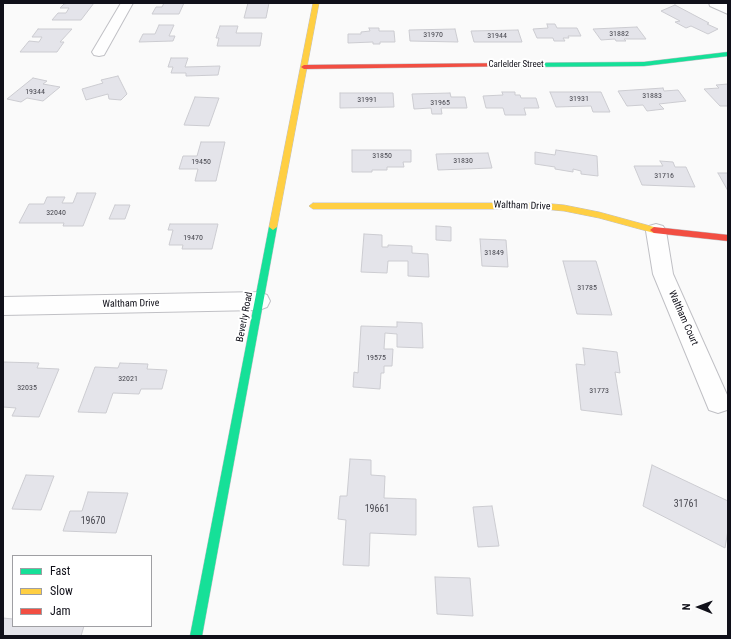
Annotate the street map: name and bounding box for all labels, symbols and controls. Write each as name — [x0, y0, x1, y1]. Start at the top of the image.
house number: 31882 — [609, 29, 629, 39]
house number: 31970 — [423, 30, 443, 40]
house number: 31944 — [487, 31, 507, 41]
street label: Carlelder Street — [488, 60, 544, 70]
house number: 19344 — [25, 87, 45, 97]
house number: 31883 — [642, 91, 662, 101]
house number: 31931 — [569, 94, 589, 104]
house number: 31991 — [357, 95, 377, 105]
house number: 31965 — [430, 98, 450, 108]
house number: 31850 — [372, 151, 392, 161]
house number: 31830 — [453, 156, 473, 166]
house number: 19450 — [191, 157, 211, 167]
house number: 31716 — [654, 171, 674, 181]
street label: Waltham Drive — [493, 199, 551, 213]
house number: 32040 — [46, 208, 66, 218]
house number: 19470 — [183, 233, 203, 243]
house number: 31849 — [484, 248, 504, 258]
house number: 31785 — [577, 283, 597, 293]
street label: Waltham Court — [666, 289, 700, 347]
street label: Beverly Road — [234, 291, 256, 343]
street label: Waltham Drive — [102, 298, 160, 310]
house number: 19575 — [366, 353, 386, 363]
house number: 32021 — [118, 374, 138, 384]
house number: 32035 — [17, 383, 37, 393]
house number: 31773 — [589, 386, 609, 396]
house number: 31761 — [674, 498, 698, 510]
house number: 19661 — [365, 503, 389, 515]
house number: 19670 — [81, 515, 105, 527]
legend — [12, 555, 152, 627]
text: Fast — [50, 564, 70, 578]
text: Slow — [50, 584, 73, 598]
north arrow — [679, 587, 719, 627]
text: N — [680, 603, 693, 610]
text: Jam — [50, 604, 71, 618]

